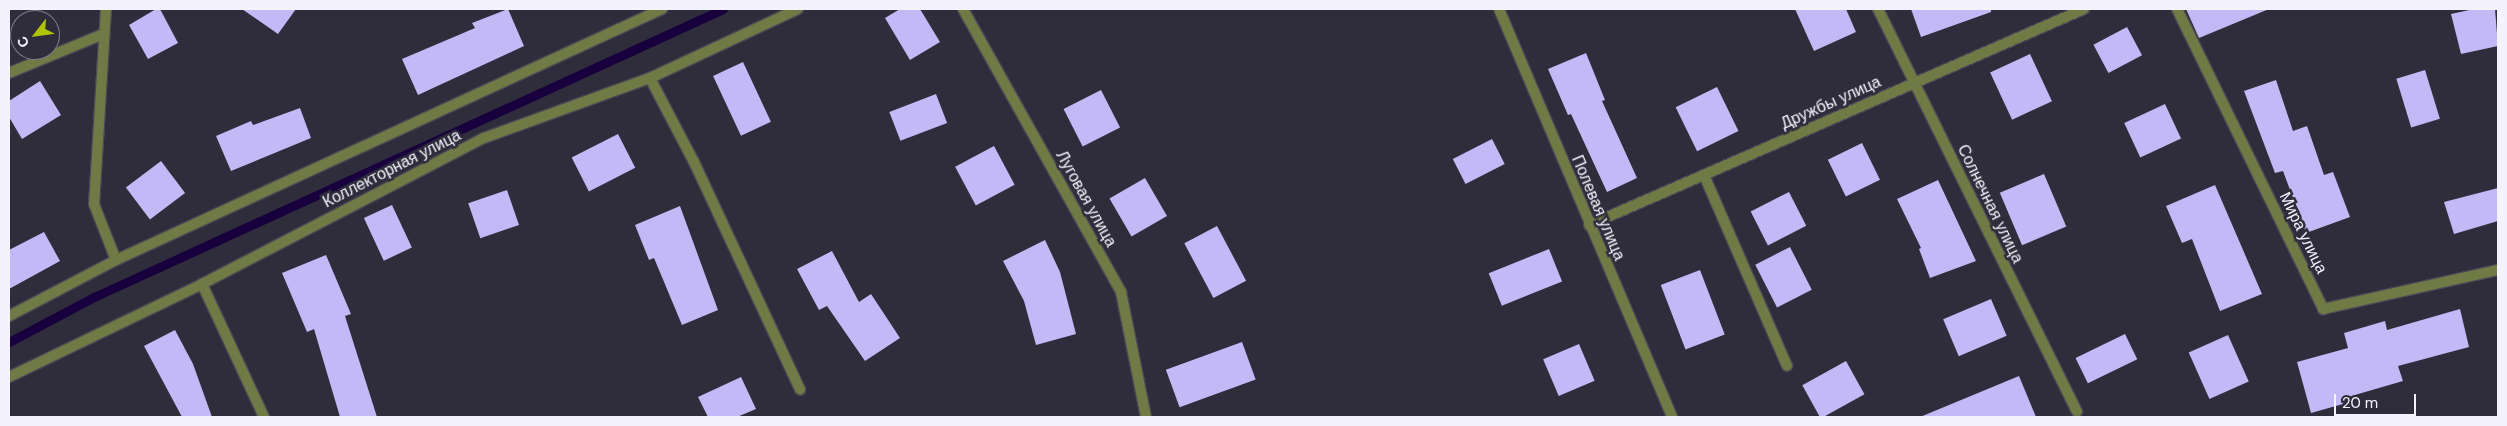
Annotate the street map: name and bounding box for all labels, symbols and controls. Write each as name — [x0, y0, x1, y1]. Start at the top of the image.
north arrow — [10, 10, 60, 60]
text: С — [13, 33, 33, 51]
street label: Дружбы улица — [1778, 72, 1884, 134]
street label: Коллекторная улица — [320, 126, 464, 212]
street label: Солнечная улица — [1953, 142, 2027, 266]
street label: Луговая улица — [1052, 147, 1120, 251]
street label: Полевая улица — [1567, 153, 1629, 263]
street label: Мира улица — [2275, 189, 2331, 277]
scale bar — [2337, 384, 2420, 416]
text: 20 m — [2342, 393, 2378, 413]

